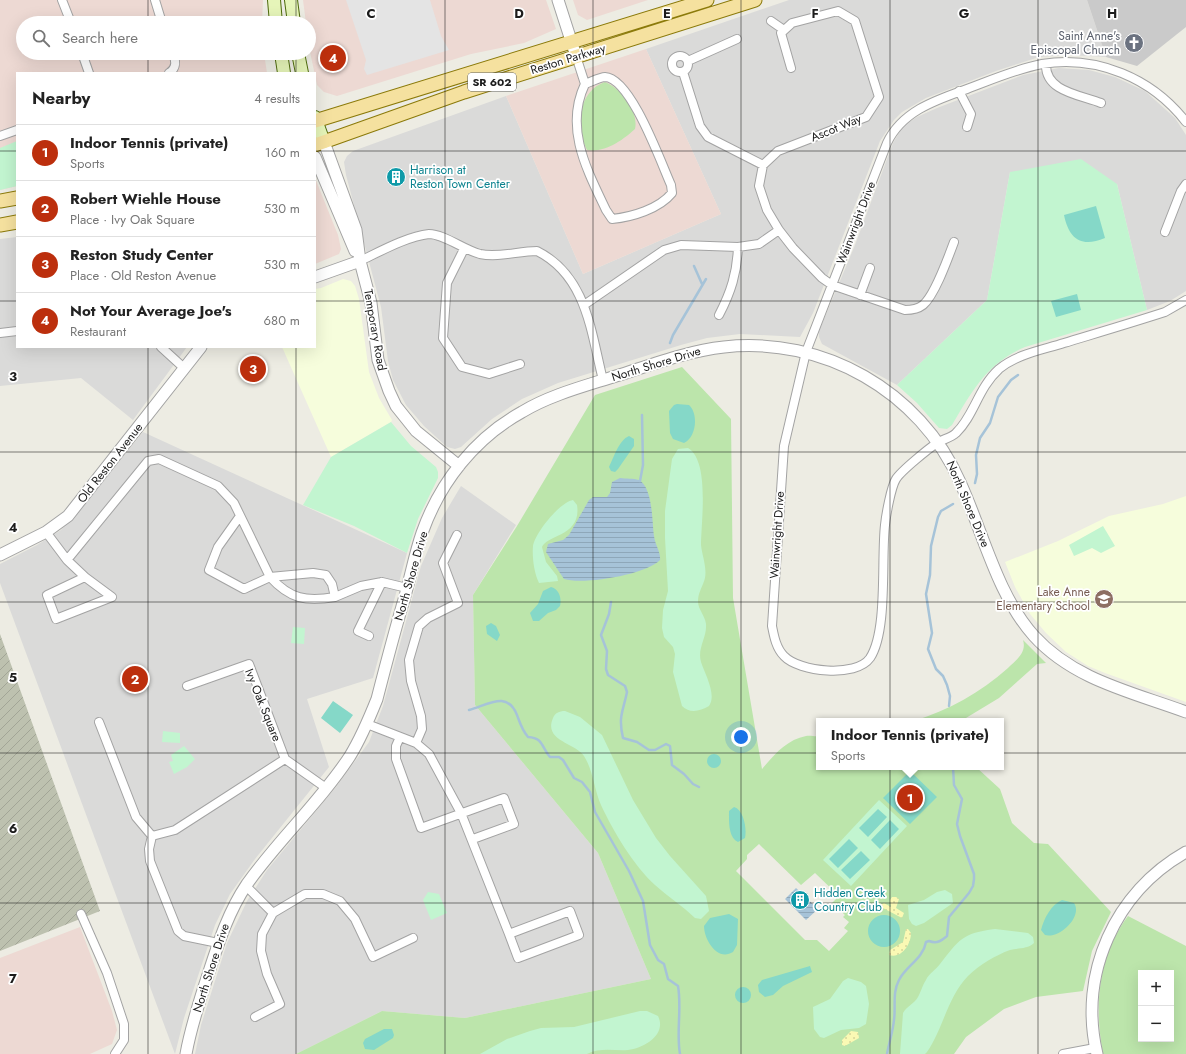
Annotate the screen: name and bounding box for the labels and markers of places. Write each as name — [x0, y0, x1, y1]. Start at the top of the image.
place label: Saint Anne's Episcopal Church — [1031, 27, 1120, 59]
church icon: Saint Anne's Episcopal Church — [1123, 32, 1145, 54]
pin: 4 — [320, 43, 346, 73]
place label: Harrison at Reston Town Center — [410, 161, 511, 193]
building icon: Harrison at Reston Town Center — [385, 166, 407, 188]
pin: 3 — [240, 354, 266, 384]
place label: Lake Anne Elementary School — [996, 583, 1090, 615]
school or university icon: Lake Anne Elementary School — [1093, 588, 1115, 610]
pin: 2 — [122, 664, 148, 694]
pin: 1 — [897, 783, 923, 813]
place label: Hidden Creek Country Club — [814, 884, 886, 916]
building icon: Hidden Creek Country Club — [789, 889, 811, 911]

